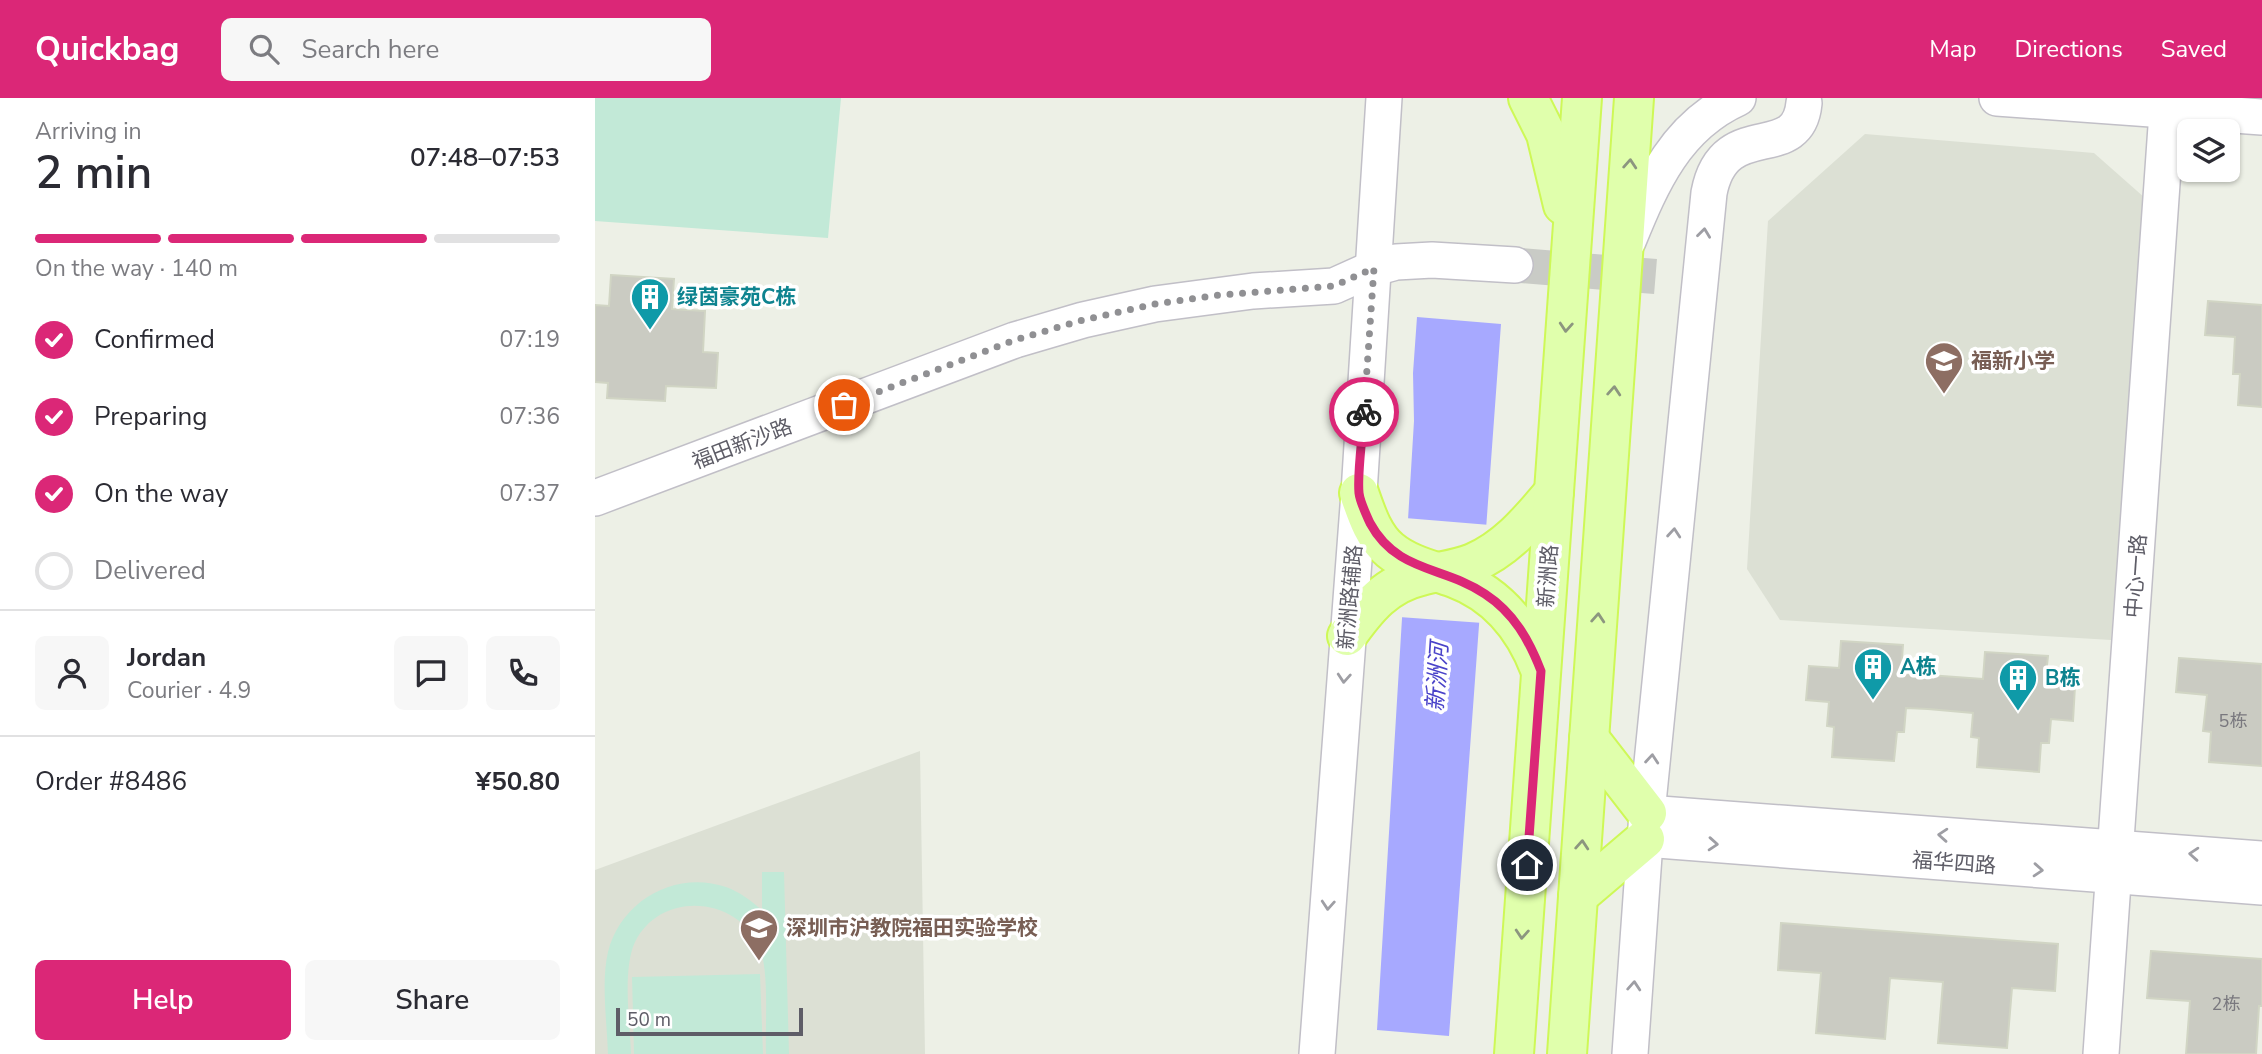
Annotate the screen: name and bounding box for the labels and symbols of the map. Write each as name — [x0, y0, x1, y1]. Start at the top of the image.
one-way arrow — [1622, 159, 1637, 170]
one-way arrow — [1696, 227, 1711, 239]
building icon: 绿茵豪苑C栋 — [629, 276, 671, 331]
place label: 绿茵豪苑C栋 — [677, 283, 796, 311]
one-way arrow — [1559, 322, 1574, 333]
school or university icon: 福新小学 — [1923, 340, 1965, 395]
place label: 福新小学 — [1971, 347, 2055, 375]
pin — [814, 375, 874, 435]
courier — [1329, 377, 1399, 447]
one-way arrow — [1606, 386, 1621, 397]
street label: 福田新沙路 — [688, 412, 796, 476]
one-way arrow — [1666, 527, 1681, 538]
street label: 中心一路 — [2119, 533, 2153, 619]
street label: 新洲路辅路 — [1331, 543, 1369, 651]
street label: 新洲路 — [1532, 544, 1564, 608]
one-way arrow — [1590, 613, 1605, 624]
water label: 新洲河 — [1420, 638, 1456, 713]
building icon: A栋 — [1852, 646, 1894, 701]
place label: A栋 — [1900, 653, 1937, 681]
building icon: B栋 — [1997, 657, 2039, 712]
place label: B栋 — [2045, 664, 2080, 692]
one-way arrow — [1337, 673, 1352, 684]
house number: 5栋 — [2219, 709, 2247, 733]
one-way arrow — [1645, 753, 1660, 765]
one-way arrow — [1937, 828, 1948, 843]
pin — [1497, 835, 1557, 895]
one-way arrow — [1708, 836, 1719, 851]
one-way arrow — [1574, 839, 1589, 850]
street label: 福华四路 — [1911, 846, 1997, 880]
one-way arrow — [2188, 847, 2199, 862]
one-way arrow — [2033, 862, 2044, 877]
one-way arrow — [1321, 900, 1336, 911]
school or university icon: 深圳市沪教院福田实验学校 — [738, 907, 780, 962]
place label: 深圳市沪教院福田实验学校 — [786, 914, 1038, 942]
one-way arrow — [1515, 929, 1530, 940]
one-way arrow — [1627, 980, 1642, 991]
house number: 2栋 — [2212, 992, 2240, 1016]
scale bar — [616, 1005, 803, 1037]

